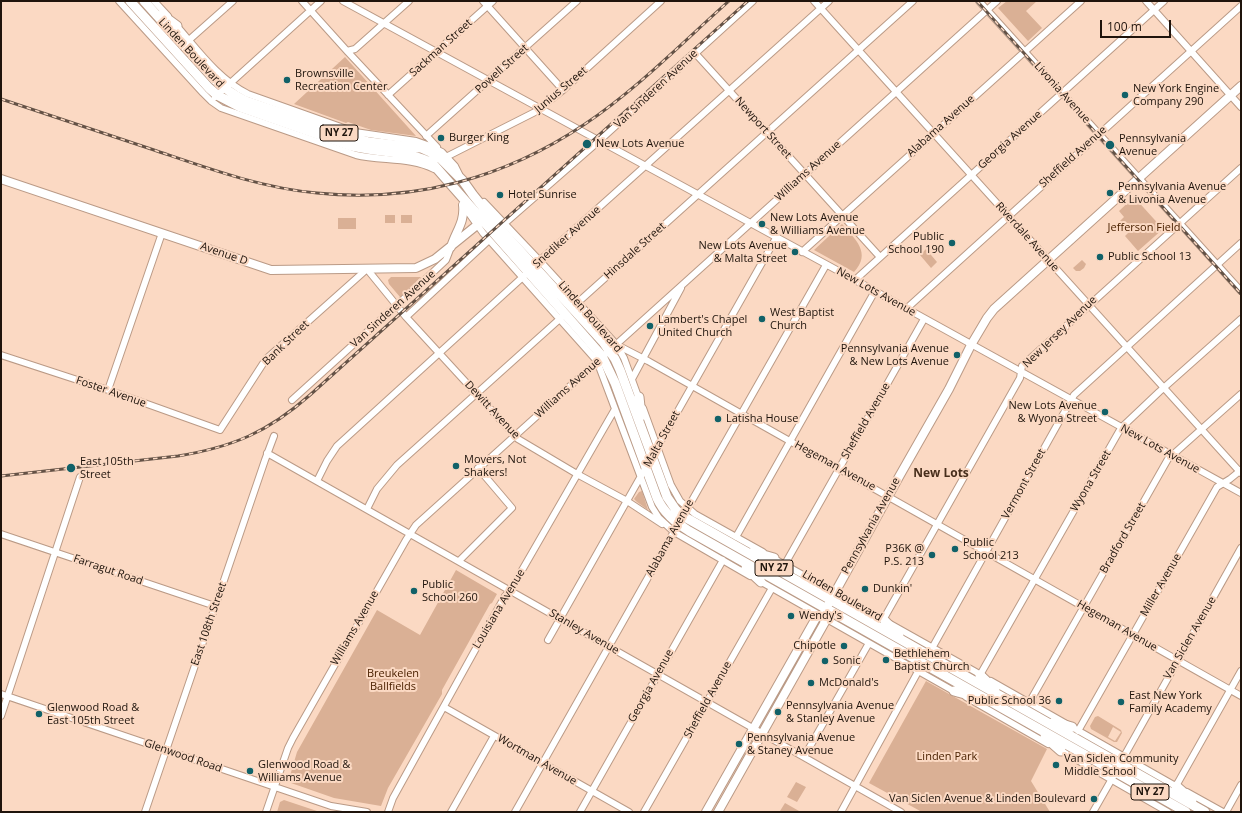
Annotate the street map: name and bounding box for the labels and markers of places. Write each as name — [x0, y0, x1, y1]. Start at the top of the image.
place label: Brownsville Recreation Center — [295, 67, 387, 93]
marker: Brownsville Recreation Center — [282, 75, 292, 85]
place label: New York Engine Company 290 — [1133, 82, 1219, 108]
marker: New York Engine Company 290 — [1120, 90, 1130, 100]
place label: Burger King — [449, 131, 509, 145]
place label: Pennsylvania Avenue — [1119, 132, 1186, 158]
marker: Burger King — [436, 133, 446, 143]
place label: New Lots Avenue — [596, 137, 685, 151]
marker: New Lots Avenue — [581, 138, 593, 150]
marker: Pennsylvania Avenue — [1104, 139, 1116, 151]
place label: Pennsylvania Avenue & Livonia Avenue — [1118, 180, 1226, 206]
place label: Hotel Sunrise — [508, 188, 577, 202]
marker: Pennsylvania Avenue & Livonia Avenue — [1105, 188, 1115, 198]
marker: Hotel Sunrise — [495, 190, 505, 200]
place label: New Lots Avenue & Williams Avenue — [770, 211, 865, 237]
marker: New Lots Avenue & Williams Avenue — [757, 219, 767, 229]
place label: Public School 190 — [888, 230, 944, 256]
marker: Public School 190 — [947, 238, 957, 248]
place label: New Lots Avenue & Malta Street — [698, 239, 787, 265]
marker: New Lots Avenue & Malta Street — [790, 247, 800, 257]
place label: Public School 13 — [1108, 250, 1191, 264]
marker: Public School 13 — [1095, 252, 1105, 262]
place label: West Baptist Church — [770, 306, 834, 332]
place label: Lambert's Chapel United Church — [658, 313, 747, 339]
marker: West Baptist Church — [757, 314, 767, 324]
marker: Lambert's Chapel United Church — [645, 321, 655, 331]
place label: Pennsylvania Avenue & New Lots Avenue — [841, 342, 949, 368]
marker: Pennsylvania Avenue & New Lots Avenue — [952, 350, 962, 360]
place label: New Lots Avenue & Wyona Street — [1008, 399, 1097, 425]
marker: New Lots Avenue & Wyona Street — [1100, 407, 1110, 417]
place label: Latisha House — [726, 412, 798, 426]
marker: Latisha House — [713, 414, 723, 424]
place label: Movers, Not Shakers! — [464, 453, 526, 479]
place label: East 105th Street — [80, 455, 134, 481]
marker: Movers, Not Shakers! — [451, 461, 461, 471]
marker: East 105th Street — [65, 462, 77, 474]
place label: Public School 213 — [963, 536, 1019, 562]
place label: P36K @ P.S. 213 — [884, 542, 924, 568]
marker: Public School 213 — [950, 544, 960, 554]
marker: P36K @ P.S. 213 — [927, 550, 937, 560]
place label: Public School 260 — [422, 578, 478, 604]
place label: Dunkin' — [873, 582, 912, 596]
marker: Dunkin' — [860, 584, 870, 594]
marker: Public School 260 — [409, 586, 419, 596]
place label: Wendy's — [799, 609, 842, 623]
marker: Wendy's — [786, 611, 796, 621]
place label: Chipotle — [793, 639, 836, 653]
marker: Chipotle — [839, 641, 849, 651]
place label: Bethlehem Baptist Church — [894, 647, 970, 673]
place label: Sonic — [833, 654, 860, 668]
marker: Bethlehem Baptist Church — [881, 655, 891, 665]
marker: Sonic — [820, 656, 830, 666]
place label: McDonald's — [819, 676, 879, 690]
marker: McDonald's — [806, 678, 816, 688]
place label: East New York Family Academy — [1129, 689, 1212, 715]
place label: Public School 36 — [968, 694, 1051, 708]
marker: Public School 36 — [1054, 696, 1064, 706]
marker: East New York Family Academy — [1116, 697, 1126, 707]
place label: Pennsylvania Avenue & Stanley Avenue — [786, 699, 894, 725]
place label: Glenwood Road & East 105th Street — [47, 701, 139, 727]
marker: Pennsylvania Avenue & Stanley Avenue — [773, 707, 783, 717]
marker: Glenwood Road & East 105th Street — [34, 709, 44, 719]
place label: Pennsylvania Avenue & Staney Avenue — [747, 731, 855, 757]
marker: Pennsylvania Avenue & Staney Avenue — [734, 739, 744, 749]
place label: Van Siclen Community Middle School — [1064, 752, 1179, 778]
place label: Glenwood Road & Williams Avenue — [258, 758, 350, 784]
marker: Van Siclen Community Middle School — [1051, 760, 1061, 770]
marker: Glenwood Road & Williams Avenue — [245, 766, 255, 776]
place label: Van Siclen Avenue & Linden Boulevard — [889, 792, 1086, 806]
marker: Van Siclen Avenue & Linden Boulevard — [1089, 794, 1099, 804]

